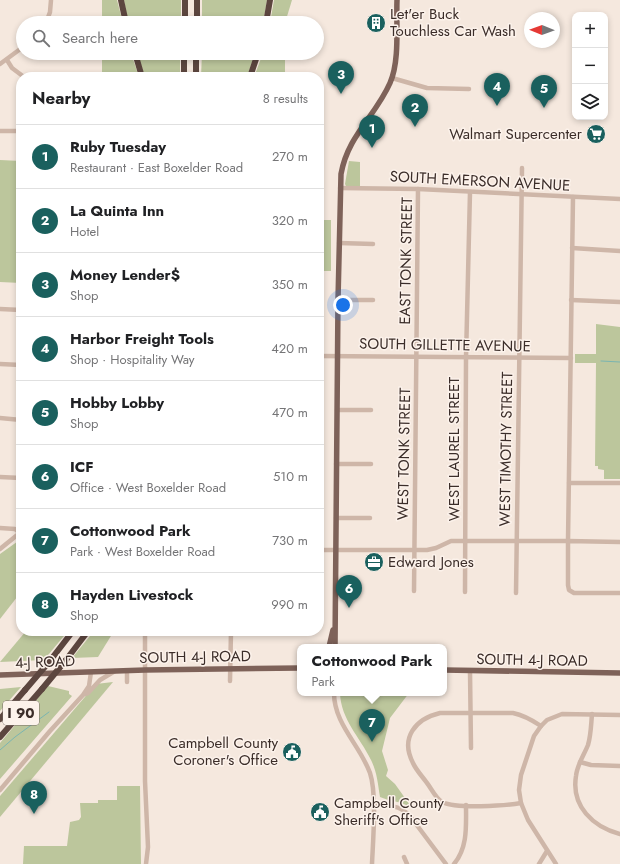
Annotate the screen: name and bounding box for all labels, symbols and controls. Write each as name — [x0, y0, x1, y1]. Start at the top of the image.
place label: Let'er Buck Touchless Car Wash — [390, 3, 516, 42]
building icon: Let'er Buck Touchless Car Wash — [365, 12, 387, 34]
north arrow — [524, 12, 560, 48]
map controls — [572, 12, 608, 120]
button: + — [572, 12, 608, 48]
search box — [16, 16, 324, 60]
icon: search — [30, 27, 52, 49]
text: Search here — [62, 27, 138, 49]
button: − — [572, 48, 608, 84]
pin: 3 — [328, 61, 354, 94]
pin: 4 — [484, 73, 510, 106]
pin: 5 — [531, 75, 557, 108]
button: layers — [572, 84, 608, 120]
text: Nearby — [32, 86, 90, 110]
text: 8 results — [263, 89, 308, 108]
pin: 2 — [402, 94, 428, 127]
pin: 1 — [359, 115, 385, 148]
place label: Walmart Supercenter — [449, 123, 583, 145]
supermarket icon: Walmart Supercenter — [585, 123, 607, 145]
text: Ruby Tuesday — [70, 136, 166, 158]
text: 1 — [42, 147, 48, 166]
text: 270 m — [272, 147, 308, 166]
text: Restaurant · East Boxelder Road — [70, 158, 243, 177]
street label: SOUTH EMERSON AVENUE — [389, 165, 571, 197]
street label: EAST TONK STREET — [394, 197, 418, 325]
text: La Quinta Inn — [70, 200, 164, 222]
text: 2 — [41, 211, 49, 230]
text: 320 m — [272, 211, 308, 230]
text: Hotel — [70, 222, 99, 241]
text: Money Lender$ — [70, 264, 180, 286]
text: 3 — [41, 275, 49, 294]
text: 350 m — [272, 275, 308, 294]
text: Shop — [70, 286, 98, 305]
your location — [333, 295, 353, 315]
text: Harbor Freight Tools — [70, 328, 214, 350]
street label: SOUTH GILLETTE AVENUE — [359, 333, 531, 357]
text: 4 — [40, 339, 50, 358]
text: 420 m — [271, 339, 308, 358]
text: Shop · Hospitality Way — [70, 350, 195, 369]
street label: WEST TIMOTHY STREET — [494, 371, 518, 527]
street label: WEST LAUREL STREET — [443, 377, 465, 521]
street label: WEST TONK STREET — [392, 388, 416, 520]
text: Hobby Lobby — [70, 392, 164, 414]
text: 5 — [41, 403, 49, 422]
text: 470 m — [272, 403, 308, 422]
text: Shop — [70, 414, 98, 433]
text: ICF — [70, 456, 94, 478]
text: 6 — [41, 467, 49, 486]
text: 510 m — [273, 467, 308, 486]
text: Office · West Boxelder Road — [70, 478, 226, 497]
text: Cottonwood Park — [70, 520, 191, 542]
text: 7 — [41, 531, 49, 550]
text: 730 m — [272, 531, 308, 550]
text: Park · West Boxelder Road — [70, 542, 215, 561]
office icon: Edward Jones — [363, 551, 385, 573]
place label: Edward Jones — [388, 551, 474, 573]
pin: 6 — [336, 575, 362, 608]
text: Hayden Livestock — [70, 584, 193, 606]
text: 8 — [41, 595, 49, 614]
text: 990 m — [271, 595, 308, 614]
text: Shop — [70, 606, 98, 625]
popup — [297, 644, 447, 696]
street label: SOUTH 4-J ROAD — [139, 645, 251, 669]
street label: SOUTH 4-J ROAD — [476, 648, 588, 672]
street label: 4-J ROAD — [15, 650, 75, 674]
text: Cottonwood Park — [312, 650, 432, 672]
text: Park — [312, 672, 335, 691]
road number: I 90 — [3, 701, 39, 725]
pin: 7 — [359, 709, 385, 742]
place label: Campbell County Coroner's Office — [168, 732, 278, 771]
public building icon: Campbell County Coroner's Office — [281, 741, 303, 763]
pin: 8 — [21, 781, 47, 814]
place label: Campbell County Sheriff's Office — [334, 792, 444, 831]
public building icon: Campbell County Sheriff's Office — [309, 801, 331, 823]

